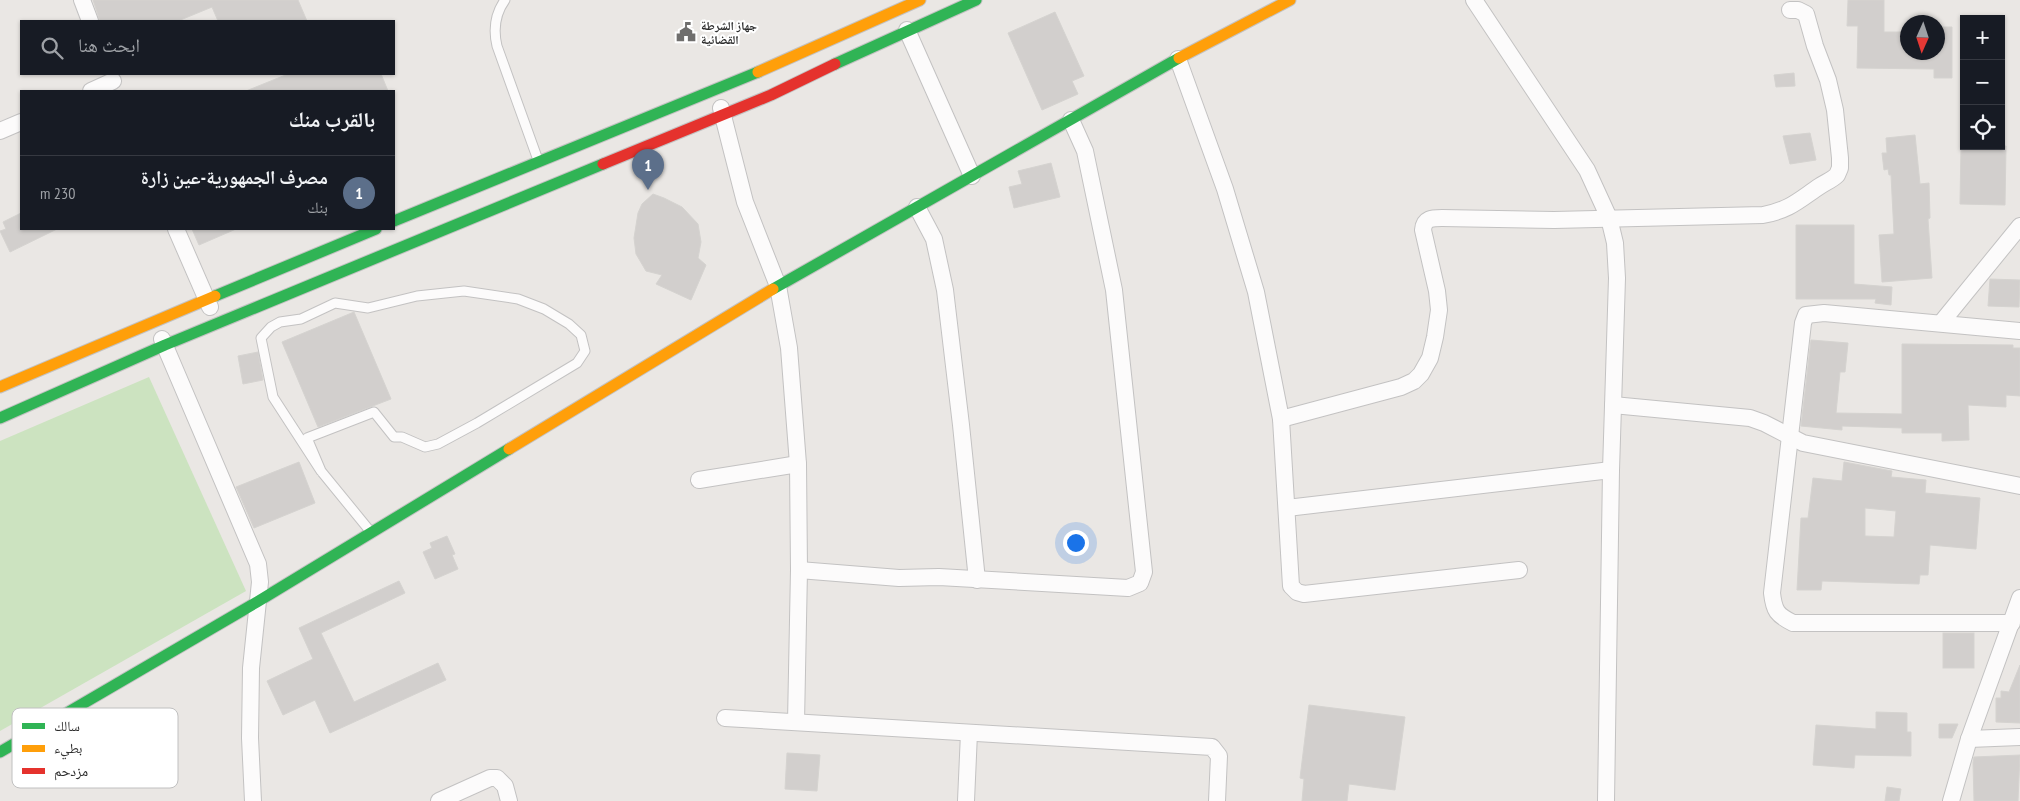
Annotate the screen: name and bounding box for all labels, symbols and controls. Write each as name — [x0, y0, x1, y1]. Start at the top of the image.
north arrow — [1900, 15, 1945, 60]
map controls — [1960, 15, 2005, 150]
button: + — [1960, 15, 2005, 60]
place label: جهاز الشرطة القضائية — [701, 18, 757, 47]
search box — [20, 20, 395, 75]
public building icon: جهاز الشرطة القضائية — [675, 21, 697, 43]
text: ابحث هنا — [78, 33, 140, 57]
icon: search — [38, 34, 66, 62]
button: − — [1960, 60, 2005, 105]
button: locate — [1960, 105, 2005, 150]
text: بالقرب منك — [289, 106, 375, 133]
pin: 1 — [632, 149, 664, 190]
text: مصرف الجمهورية-عين زارة — [141, 165, 328, 189]
text: 230 m — [40, 183, 75, 203]
text: 1 — [355, 183, 363, 203]
text: بنك — [307, 197, 328, 217]
your location — [1063, 530, 1089, 556]
legend — [12, 708, 178, 788]
text: سالك — [54, 717, 80, 735]
text: بطيء — [54, 739, 83, 760]
text: مزدحم — [54, 762, 88, 781]

